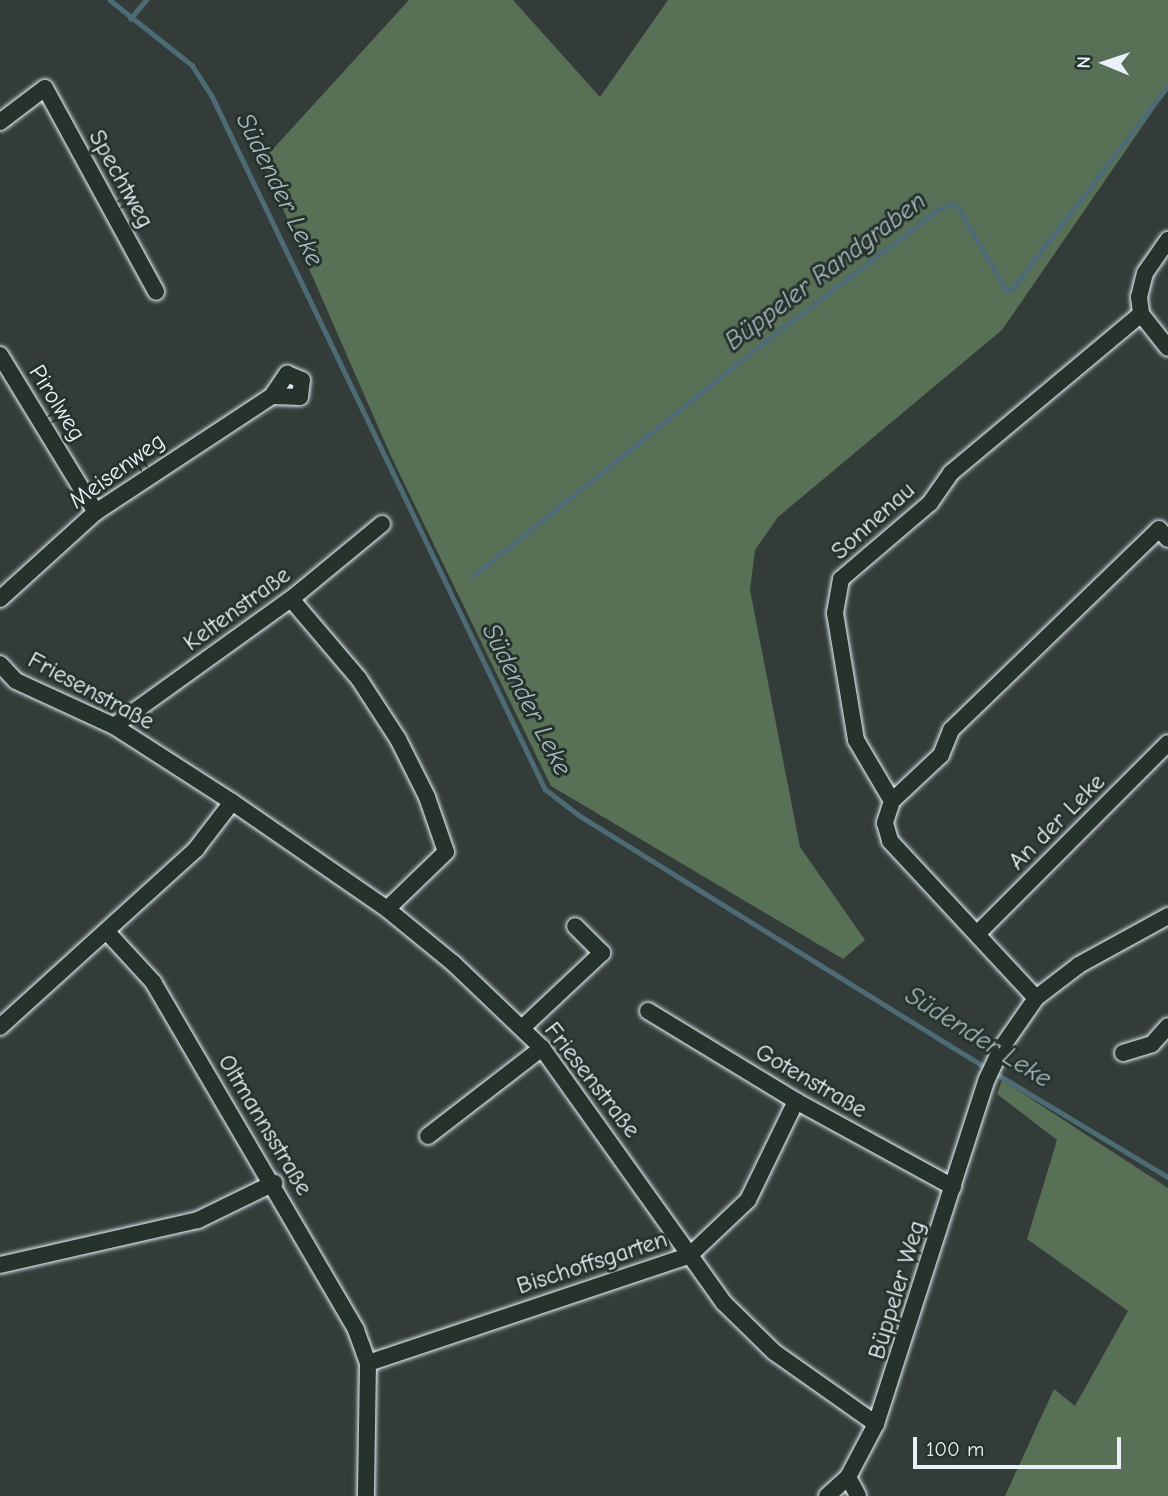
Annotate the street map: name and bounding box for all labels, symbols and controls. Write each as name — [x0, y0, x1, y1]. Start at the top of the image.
north arrow — [1070, 28, 1140, 98]
text: N — [1073, 56, 1095, 69]
water label: Südender Leke — [228, 108, 330, 272]
street label: Spechtweg — [82, 125, 160, 233]
water label: Büppeler Randgraben — [719, 186, 933, 358]
street label: Pirolweg — [22, 359, 92, 447]
street label: Meisenweg — [63, 427, 171, 515]
street label: Sonnenau — [825, 476, 921, 566]
street label: Keltenstraße — [178, 561, 296, 657]
water label: Südender Leke — [474, 619, 578, 781]
street label: Friesenstraße — [23, 646, 159, 736]
street label: An der Leke — [1003, 768, 1111, 876]
water label: Südender Leke — [899, 981, 1057, 1095]
street label: Friesenstraße — [538, 1016, 646, 1144]
street label: Gotenstraße — [750, 1038, 872, 1124]
street label: Oltmannsstraße — [212, 1049, 318, 1201]
street label: Büppeler Weg — [862, 1217, 932, 1363]
street label: Bischoffsgarten — [513, 1225, 671, 1301]
scale bar — [916, 1422, 1124, 1466]
text: 100 m — [926, 1437, 984, 1461]

